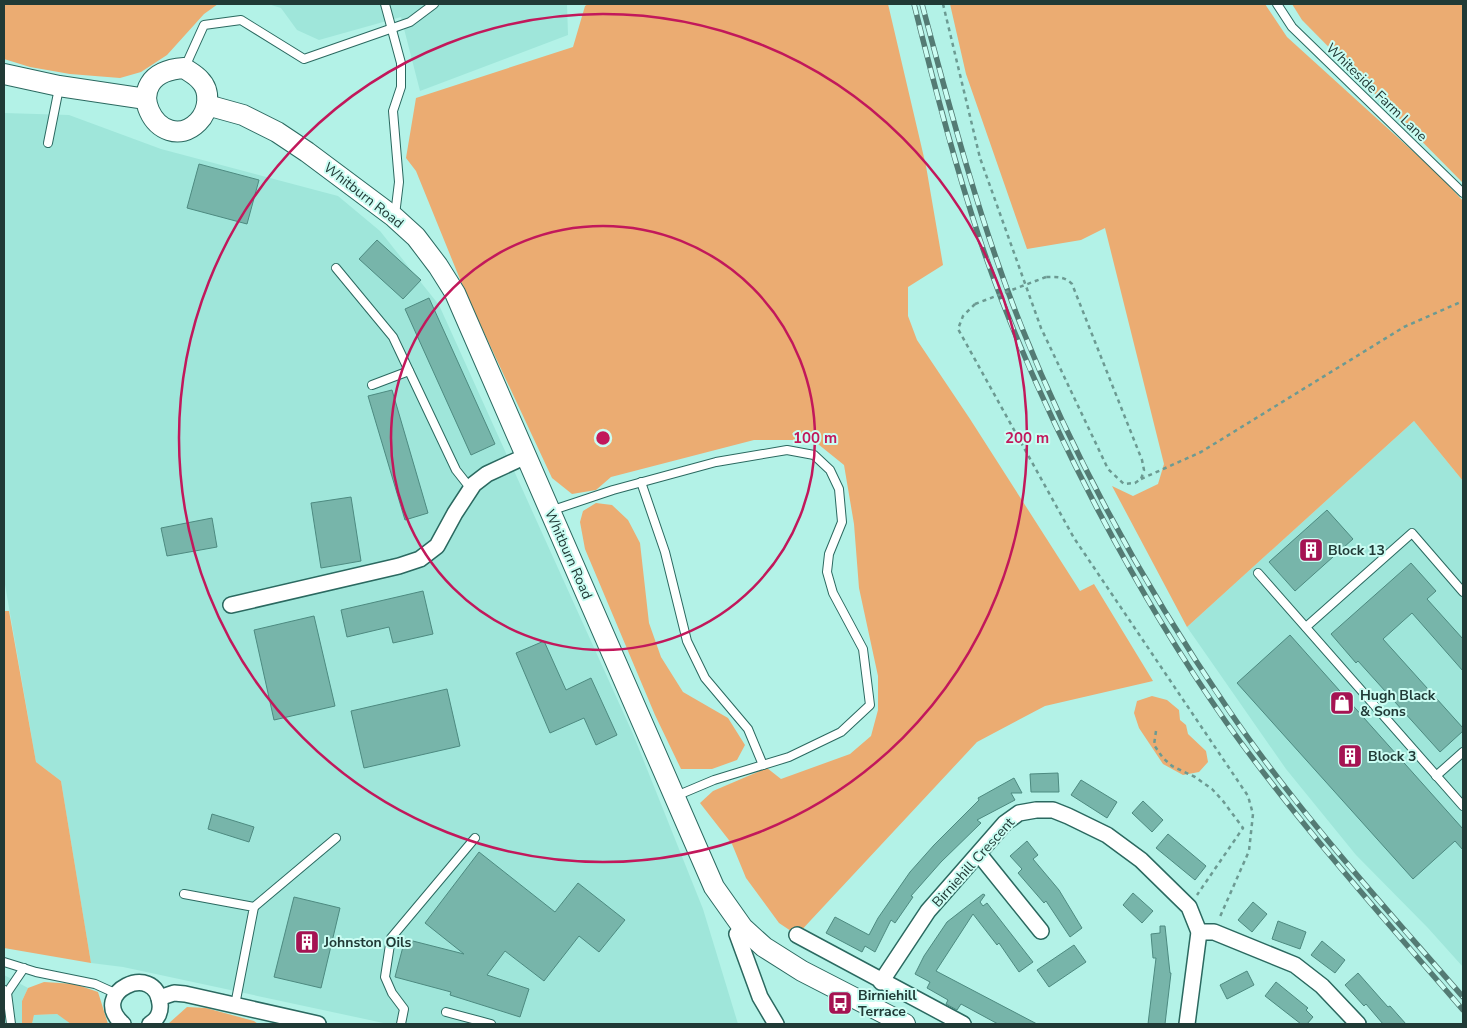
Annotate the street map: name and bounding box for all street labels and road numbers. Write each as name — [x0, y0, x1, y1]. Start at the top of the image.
street label: Whiteside Farm Lane — [1322, 39, 1431, 146]
street label: Whitburn Road — [320, 158, 408, 233]
street label: Whitburn Road — [540, 506, 597, 602]
street label: Birniehill Crescent — [928, 813, 1019, 911]

